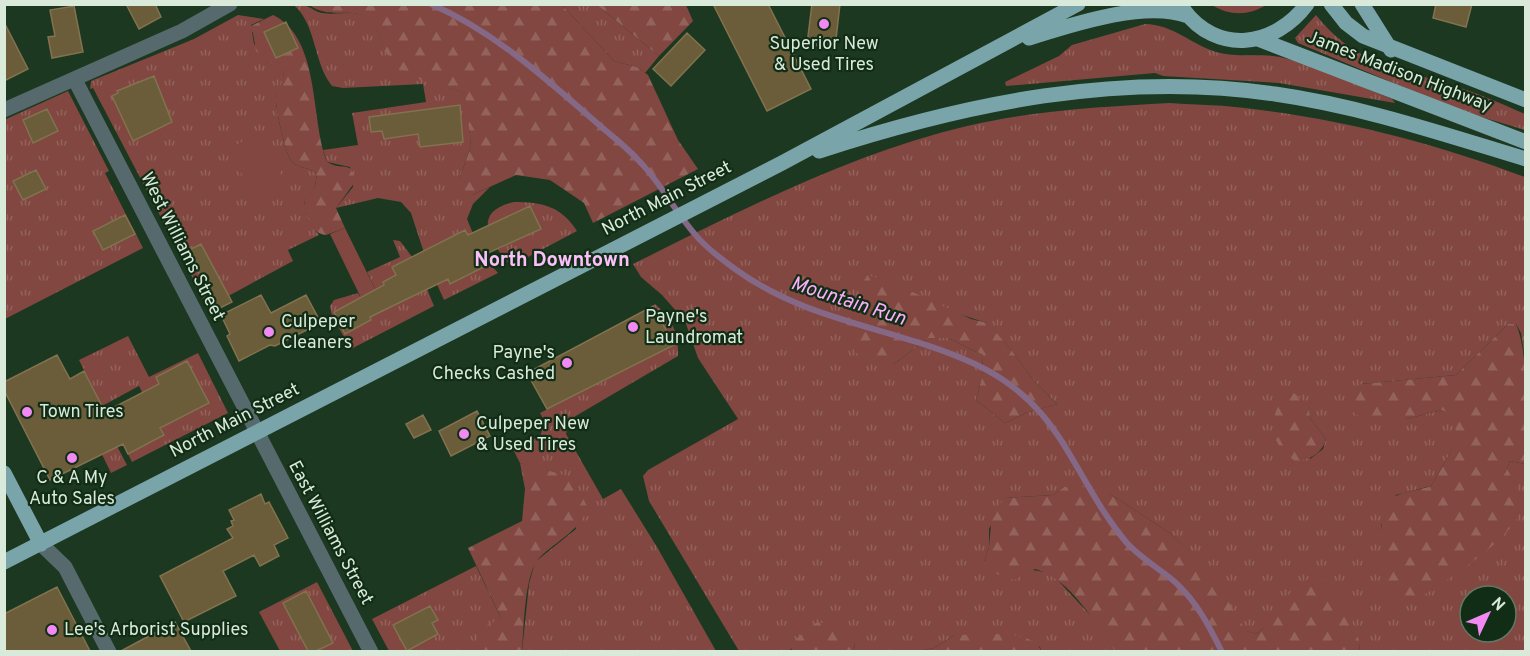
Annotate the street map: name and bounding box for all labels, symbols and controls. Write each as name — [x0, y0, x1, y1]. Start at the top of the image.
marker: Superior New & Used Tires — [817, 17, 831, 31]
street label: James Madison Highway — [1303, 26, 1495, 118]
place label: Superior New & Used Tires — [769, 33, 879, 77]
street label: North Main Street — [598, 156, 736, 242]
street label: West Williams Street — [135, 169, 229, 325]
district label: North Downtown — [474, 248, 630, 274]
water label: Mountain Run — [787, 271, 909, 333]
place label: Payne's Laundromat — [645, 306, 743, 350]
place label: Culpeper Cleaners — [281, 311, 355, 355]
marker: Payne's Laundromat — [626, 320, 640, 334]
marker: Culpeper Cleaners — [262, 325, 276, 339]
place label: Payne's Checks Cashed — [432, 342, 555, 386]
marker: Payne's Checks Cashed — [560, 356, 574, 370]
street label: North Main Street — [166, 378, 304, 464]
place label: Town Tires — [39, 401, 124, 424]
marker: Town Tires — [20, 405, 34, 419]
place label: Culpeper New & Used Tires — [476, 413, 590, 457]
marker: Culpeper New & Used Tires — [457, 427, 471, 441]
marker: C & A My Auto Sales — [65, 451, 79, 465]
street label: East Williams Street — [282, 457, 378, 609]
place label: C & A My Auto Sales — [29, 467, 115, 511]
north arrow — [1458, 584, 1518, 644]
text: N — [1486, 594, 1509, 616]
place label: Lee's Arborist Supplies — [64, 619, 248, 642]
marker: Lee's Arborist Supplies — [45, 623, 59, 637]

